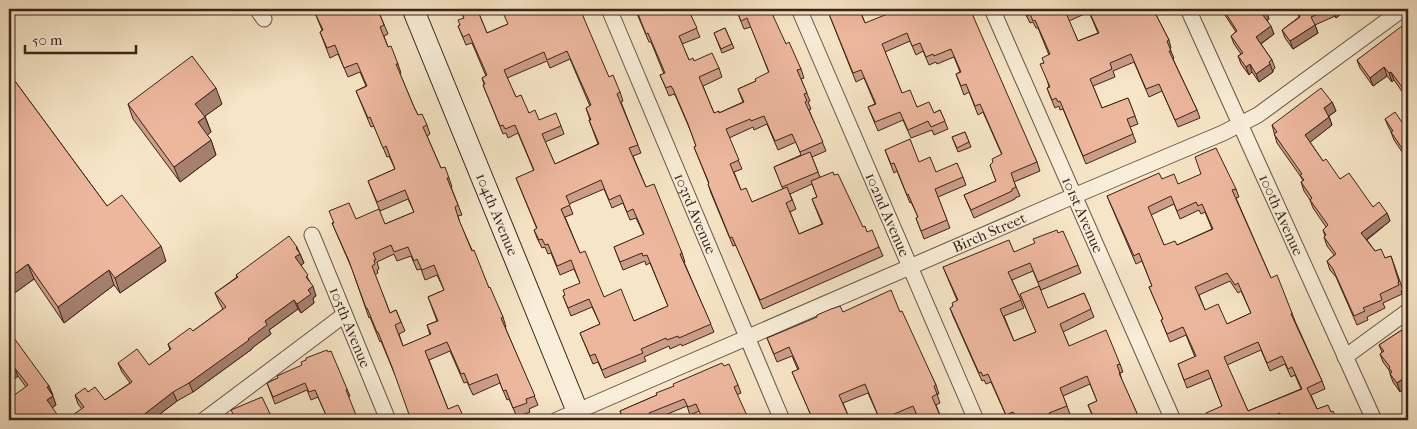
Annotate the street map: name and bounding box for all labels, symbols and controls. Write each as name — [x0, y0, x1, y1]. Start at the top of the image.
scale bar — [25, 22, 136, 54]
text: 50 m — [32, 31, 63, 49]
street label: 104th Avenue — [472, 170, 522, 259]
street label: 102nd Avenue — [862, 170, 914, 260]
street label: 103rd Avenue — [670, 171, 720, 257]
street label: 100th Avenue — [1255, 171, 1308, 259]
street label: 101st Avenue — [1058, 174, 1108, 256]
street label: Birch Street — [950, 209, 1029, 256]
street label: 105th Avenue — [325, 285, 375, 371]

